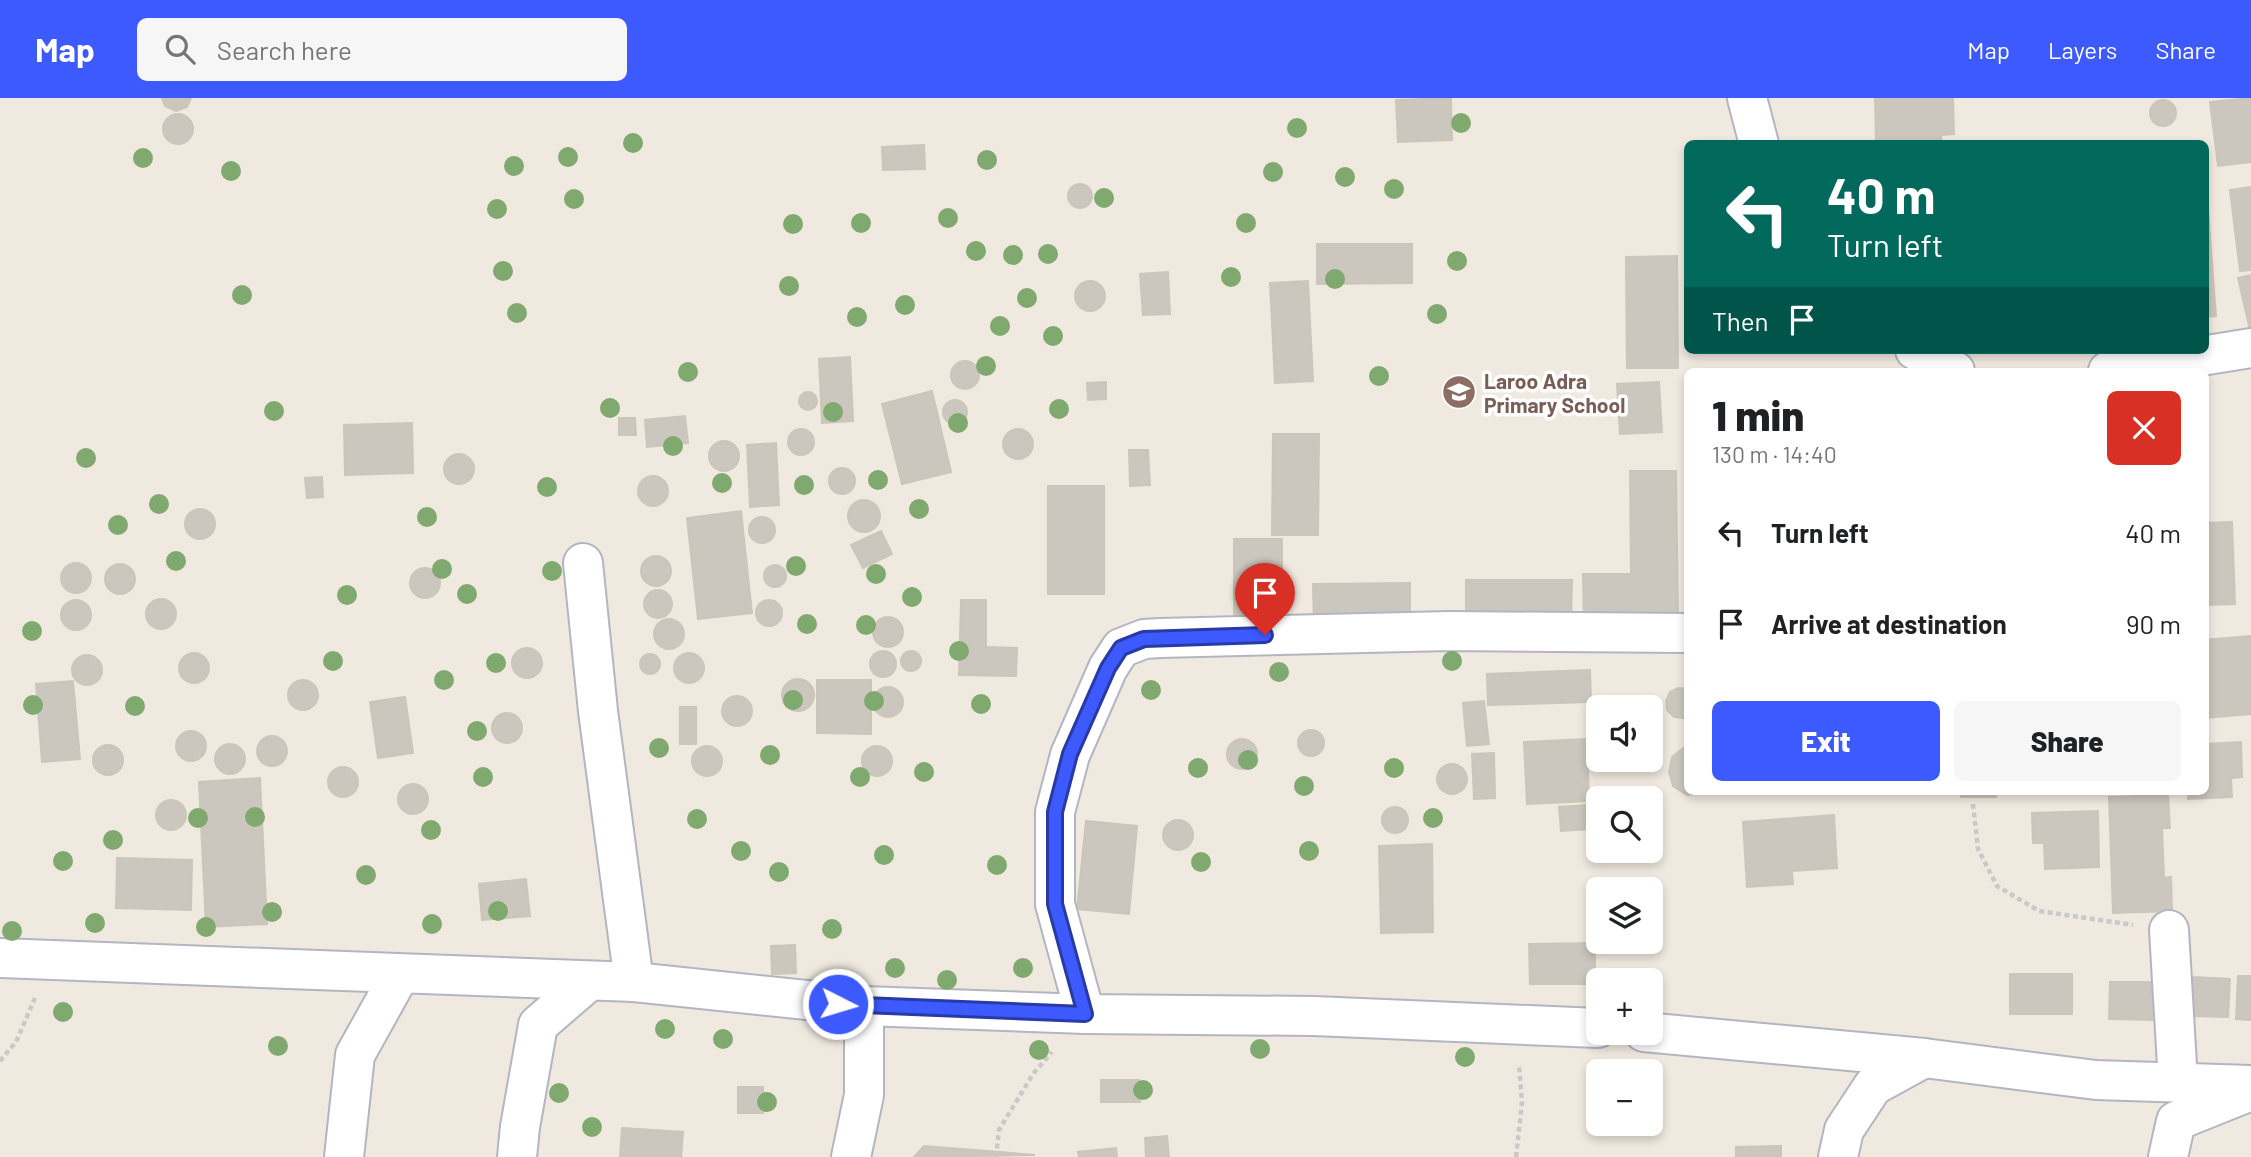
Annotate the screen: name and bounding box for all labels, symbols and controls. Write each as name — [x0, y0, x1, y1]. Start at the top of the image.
search box — [137, 18, 627, 81]
text: Map — [35, 29, 95, 69]
icon: search — [161, 30, 199, 68]
text: Search here — [217, 34, 352, 65]
text: Map — [1967, 35, 2010, 64]
text: Layers — [2048, 35, 2117, 64]
text: Share — [2155, 35, 2216, 64]
text: 40 m — [1827, 165, 1935, 224]
icon: left — [1712, 168, 1803, 259]
text: Turn left — [1827, 225, 1944, 263]
icon: arrive — [1783, 301, 1821, 339]
text: Then — [1712, 305, 1769, 336]
place label: Laroo Adra Primary School — [1484, 368, 1625, 417]
school or university icon: Laroo Adra Primary School — [1440, 373, 1478, 411]
text: 1 min — [1712, 389, 1804, 439]
button: close — [2107, 391, 2181, 465]
text: 130 m · 14:40 — [1712, 440, 1837, 468]
icon: left — [1712, 514, 1750, 552]
text: Turn left — [1771, 517, 1869, 548]
text: 40 m — [2125, 517, 2181, 548]
pin — [1235, 563, 1295, 635]
icon: arrive — [1246, 574, 1284, 612]
icon: arrive — [1712, 605, 1750, 643]
text: Arrive at destination — [1771, 608, 2007, 639]
text: 90 m — [2126, 608, 2181, 639]
map controls — [1586, 695, 1663, 1136]
button: sound — [1586, 695, 1663, 772]
button: Exit — [1712, 701, 1940, 781]
button: Share — [1954, 701, 2181, 781]
button: search — [1586, 786, 1663, 863]
button: layers — [1586, 877, 1663, 954]
position arrow — [801, 967, 875, 1041]
button: + — [1586, 968, 1663, 1045]
button: − — [1586, 1059, 1663, 1136]

